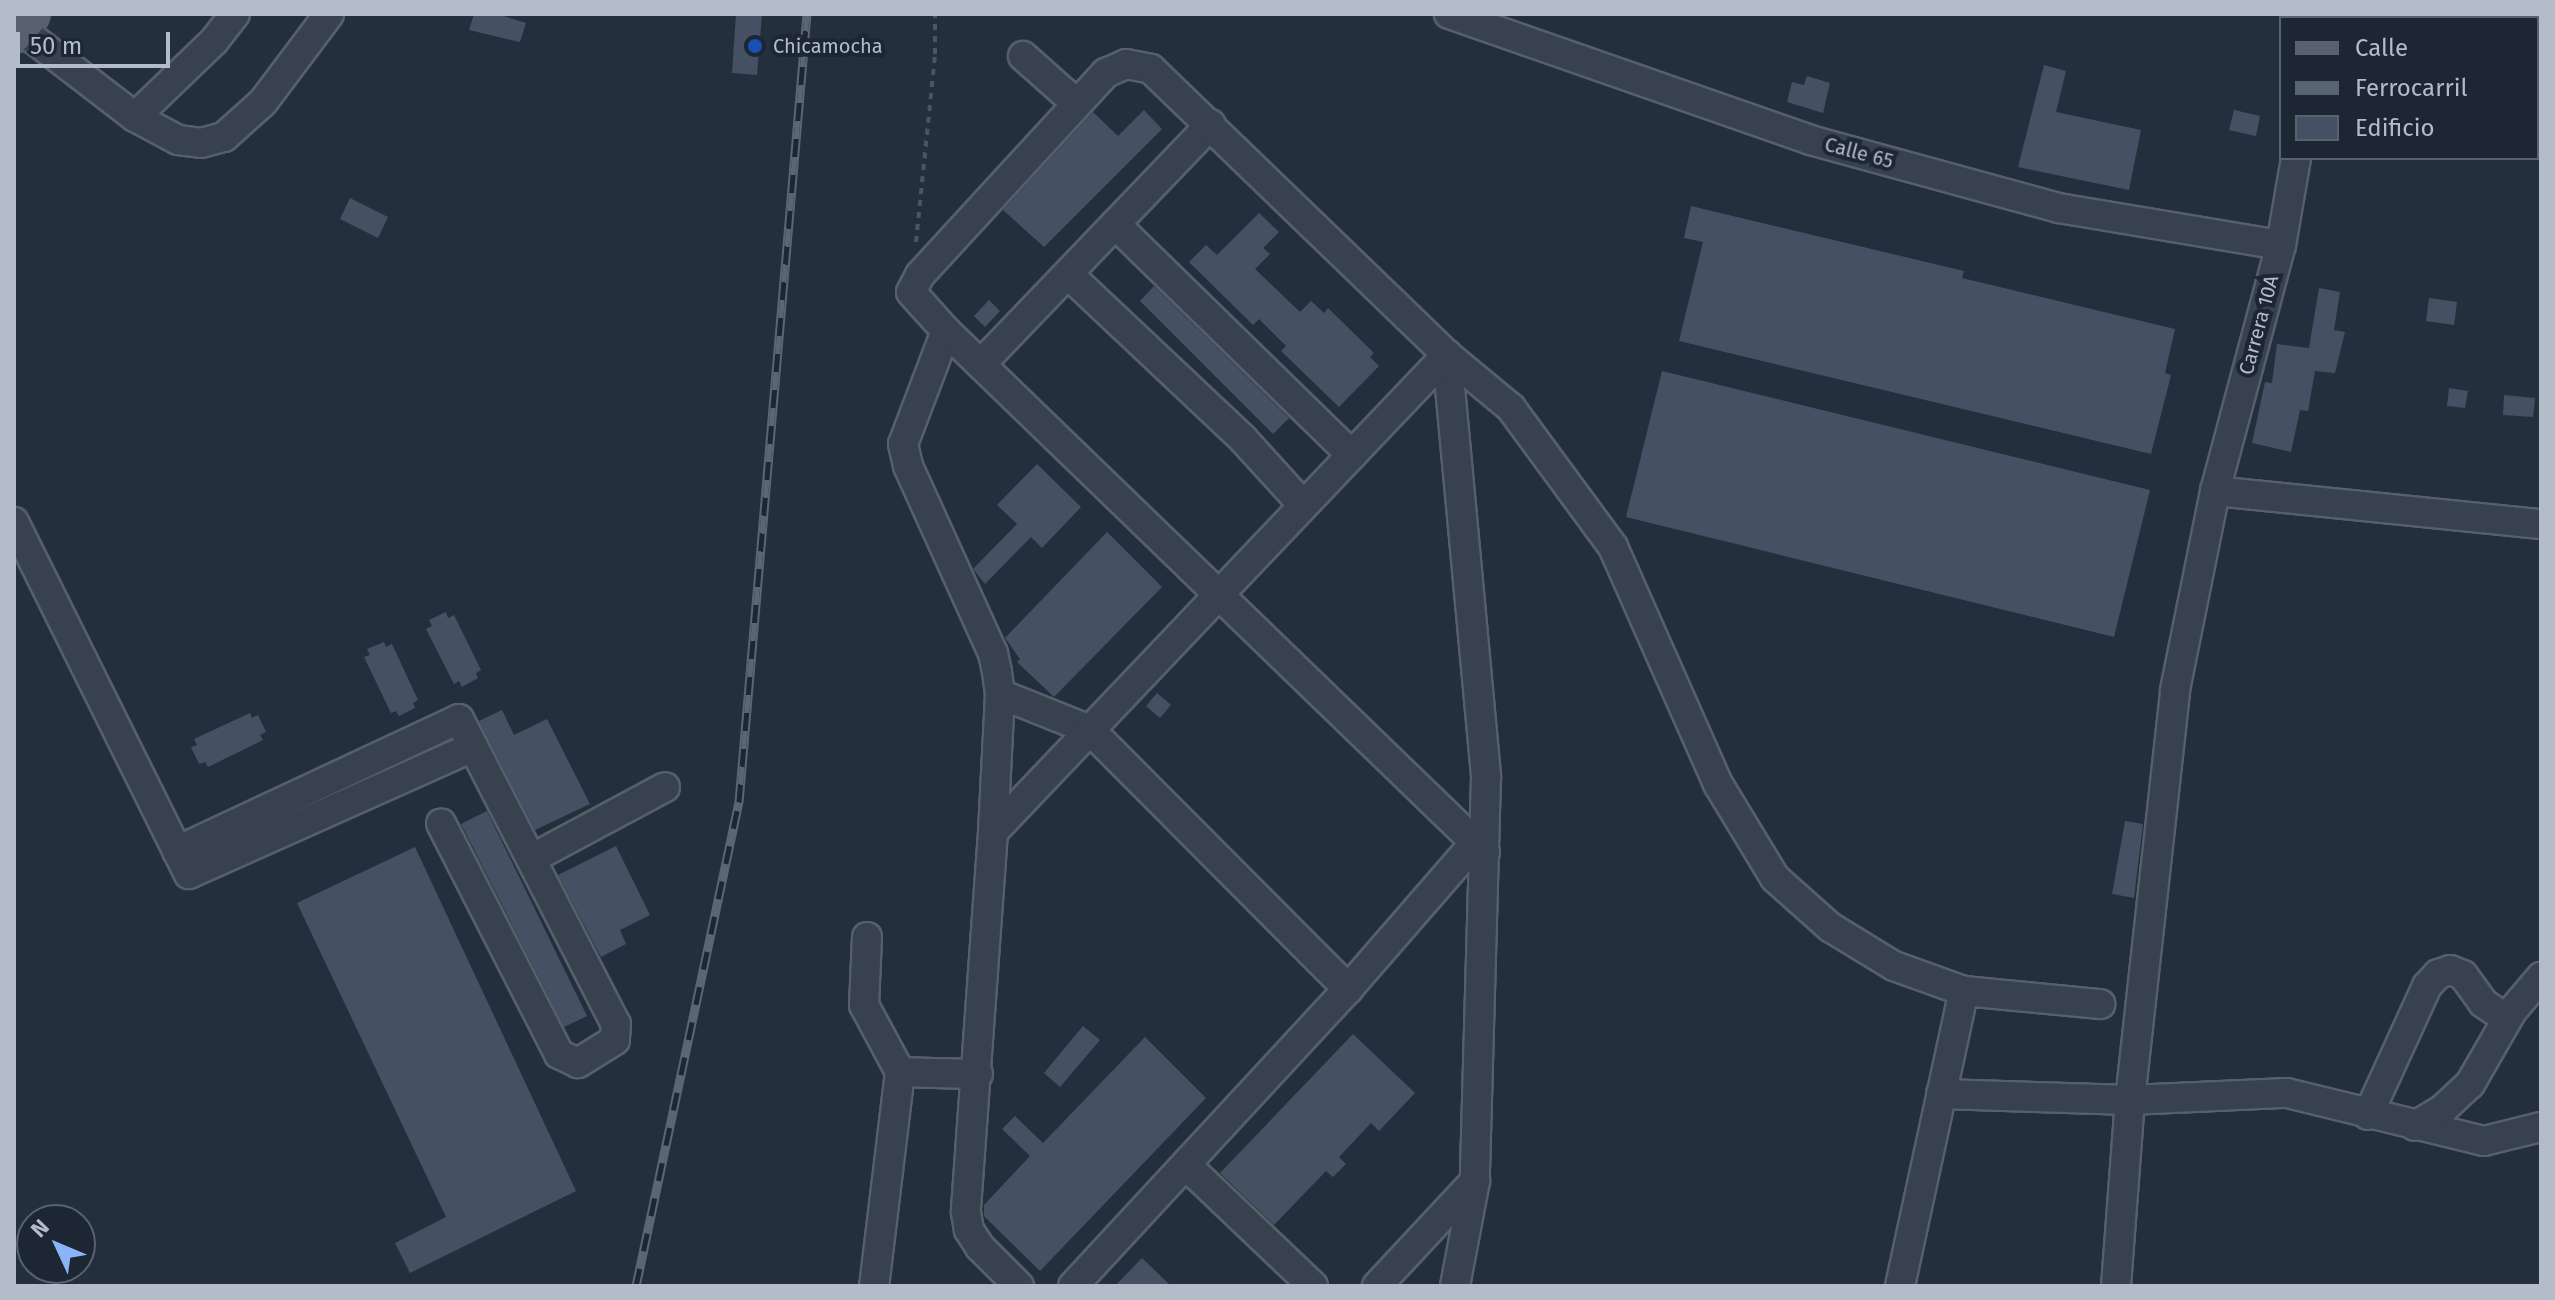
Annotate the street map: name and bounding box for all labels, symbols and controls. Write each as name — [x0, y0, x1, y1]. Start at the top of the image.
scale bar — [20, 16, 174, 66]
legend — [2279, 16, 2539, 160]
text: 50 m — [30, 32, 82, 60]
place label: Chicamocha — [773, 34, 883, 58]
text: Calle — [2355, 34, 2408, 62]
marker: Chicamocha — [744, 35, 766, 57]
text: Ferrocarril — [2355, 74, 2467, 102]
text: Edificio — [2355, 114, 2435, 142]
street label: Calle 65 — [1822, 132, 1896, 174]
street label: Carrera 10A — [2234, 273, 2284, 377]
north arrow — [16, 1204, 96, 1284]
text: N — [25, 1214, 55, 1243]

